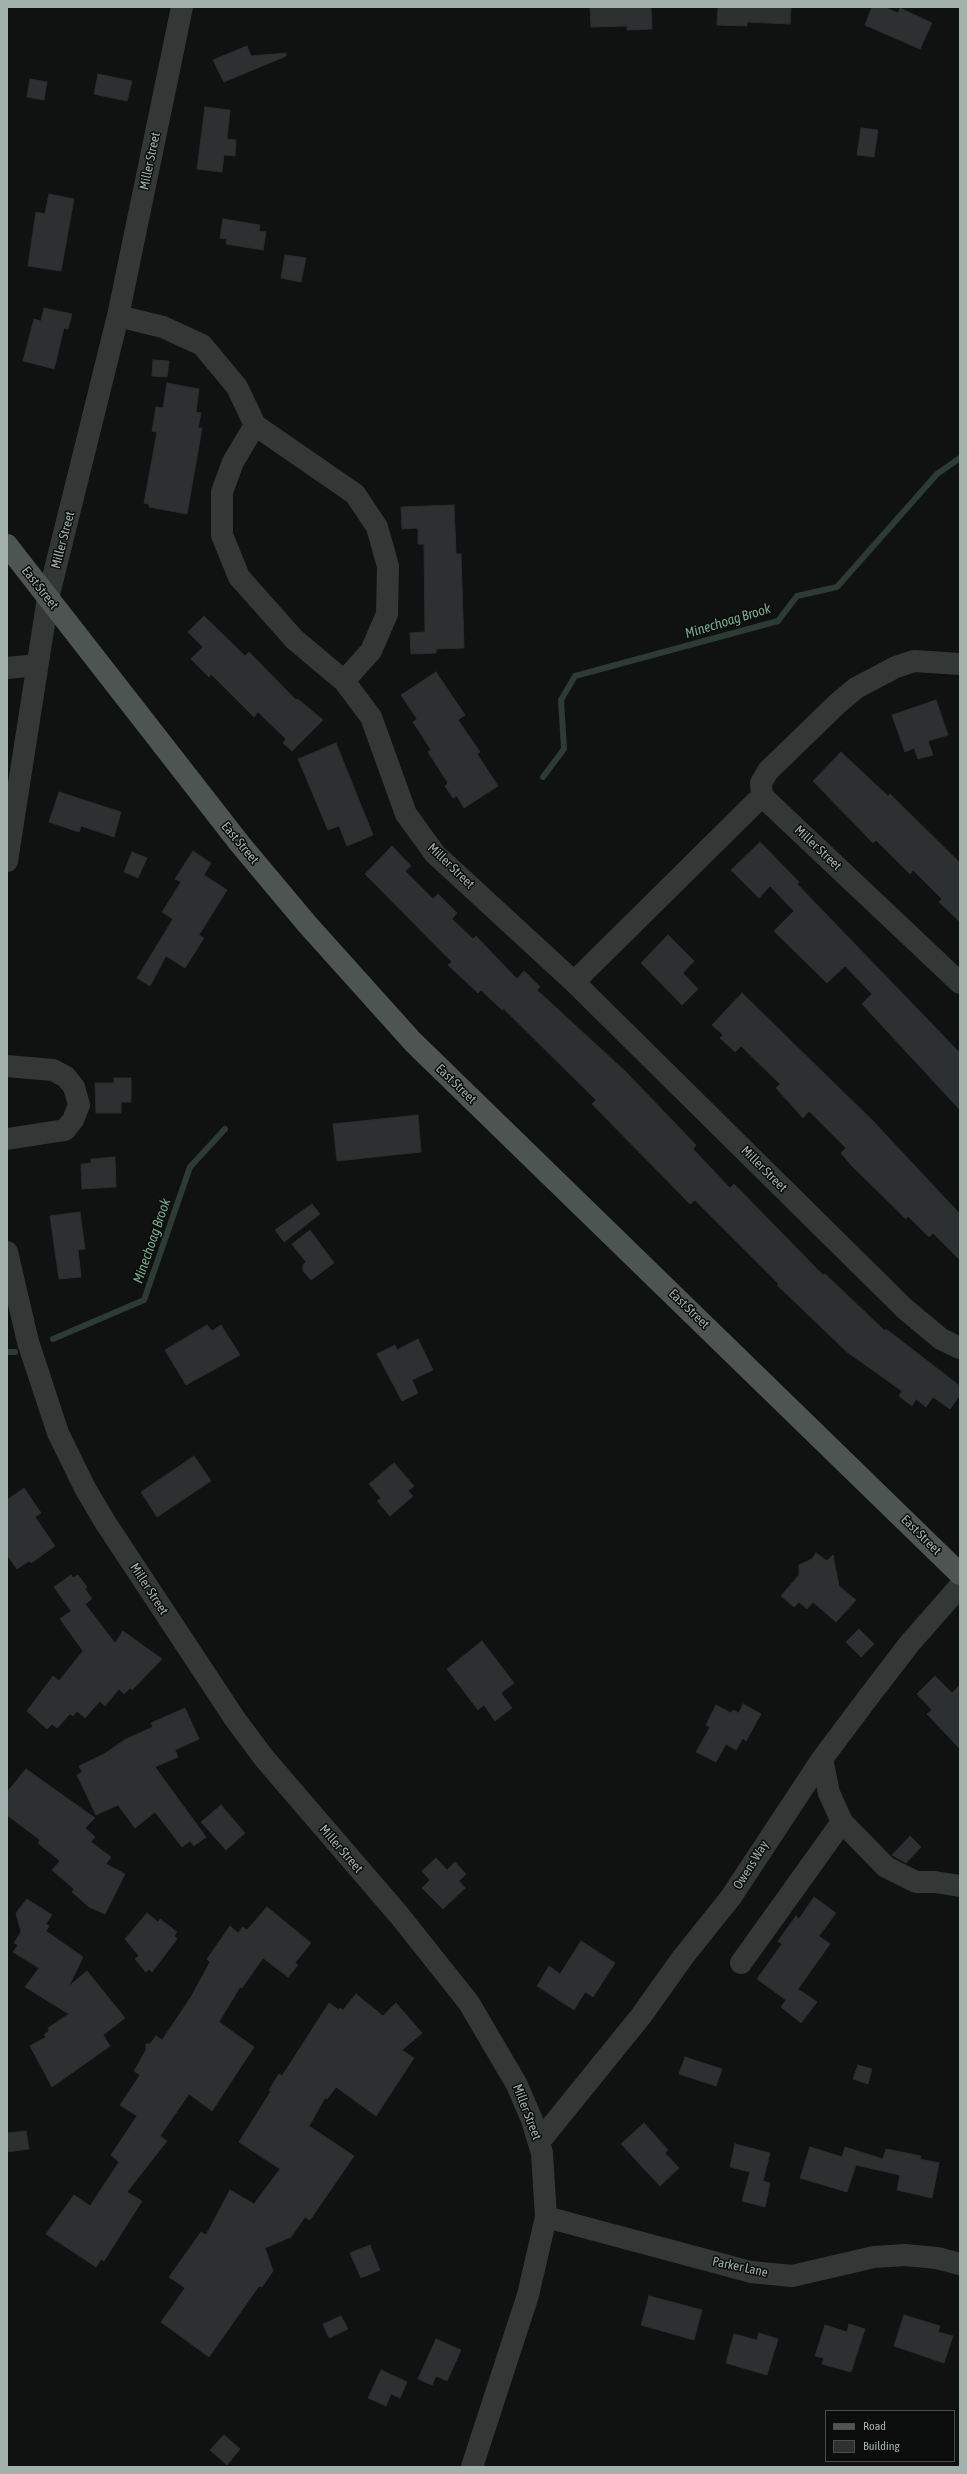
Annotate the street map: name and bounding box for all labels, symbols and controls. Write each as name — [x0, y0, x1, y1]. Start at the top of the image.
street label: Miller Street — [136, 131, 164, 191]
street label: Miller Street — [48, 510, 78, 570]
street label: East Street — [18, 563, 62, 613]
water label: Minechoag Brook — [683, 600, 773, 642]
street label: East Street — [218, 819, 262, 867]
street label: Miller Street — [791, 822, 845, 874]
street label: Miller Street — [425, 840, 477, 892]
street label: East Street — [433, 1061, 479, 1107]
street label: Miller Street — [738, 1143, 790, 1195]
water label: Minechoag Brook — [130, 1196, 174, 1286]
street label: East Street — [666, 1286, 712, 1332]
street label: East Street — [898, 1512, 944, 1558]
street label: Miller Street — [127, 1560, 171, 1618]
street label: Miller Street — [316, 1822, 366, 1876]
street label: Owens Way — [730, 1838, 772, 1892]
street label: Miller Street — [509, 2082, 545, 2142]
street label: Parker Lane — [711, 2254, 769, 2280]
legend — [825, 2410, 955, 2462]
text: Road — [863, 2419, 886, 2433]
text: Building — [863, 2439, 900, 2453]

